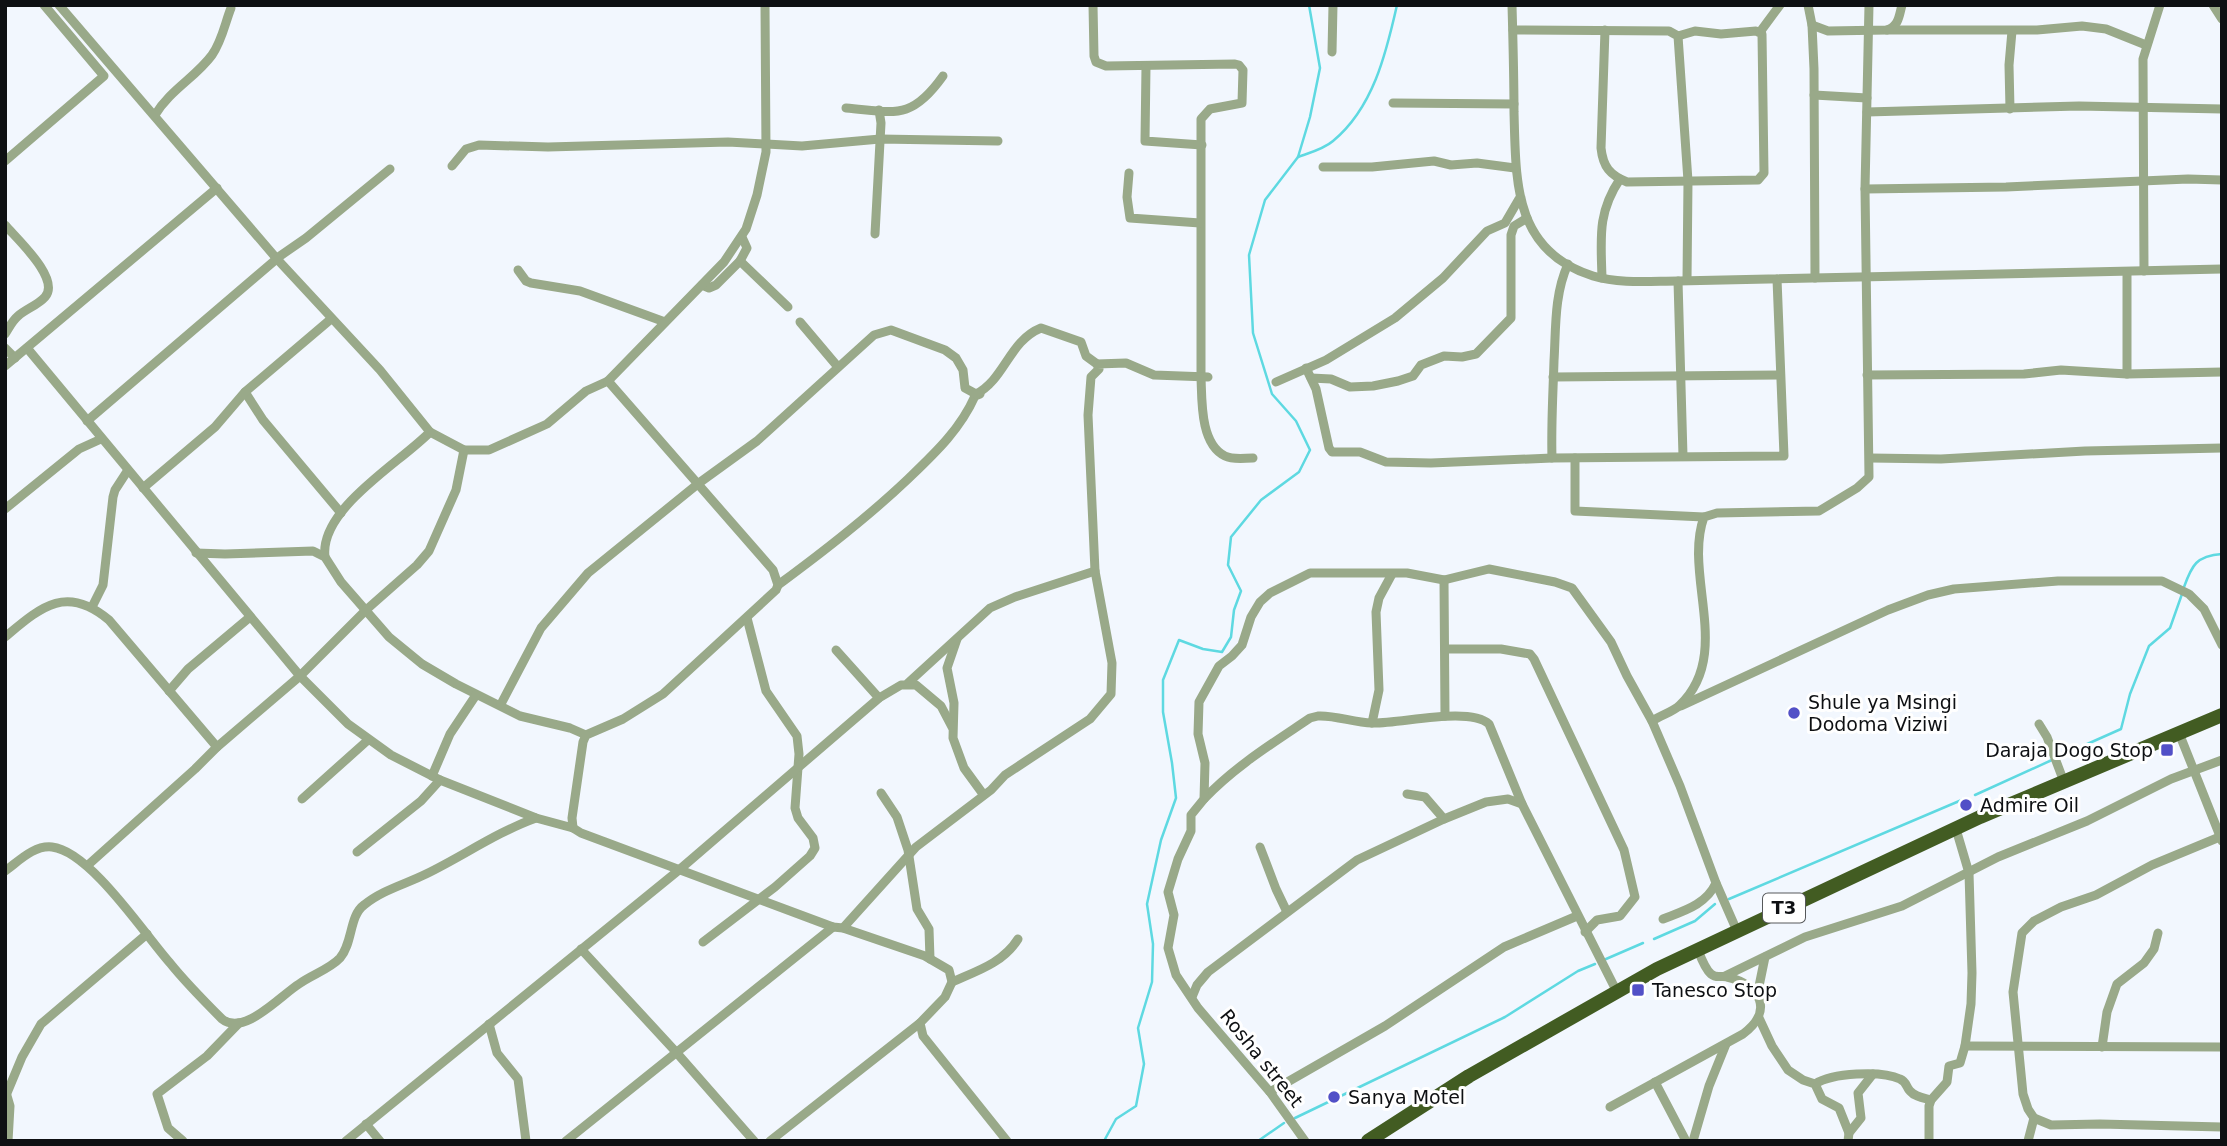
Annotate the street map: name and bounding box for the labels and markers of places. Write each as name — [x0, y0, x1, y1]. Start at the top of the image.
place label: Shule ya Msingi Dodoma Viziwi — [1808, 691, 1957, 735]
marker: Shule ya Msingi Dodoma Viziwi — [1786, 705, 1802, 721]
place label: Daraja Dogo Stop — [1985, 739, 2153, 761]
marker: Daraja Dogo Stop — [2159, 742, 2175, 758]
place label: Admire Oil — [1980, 794, 2079, 816]
marker: Admire Oil — [1958, 797, 1974, 813]
place label: Tanesco Stop — [1651, 979, 1777, 1001]
marker: Tanesco Stop — [1630, 982, 1646, 998]
place label: Sanya Motel — [1348, 1086, 1465, 1108]
marker: Sanya Motel — [1326, 1089, 1342, 1105]

